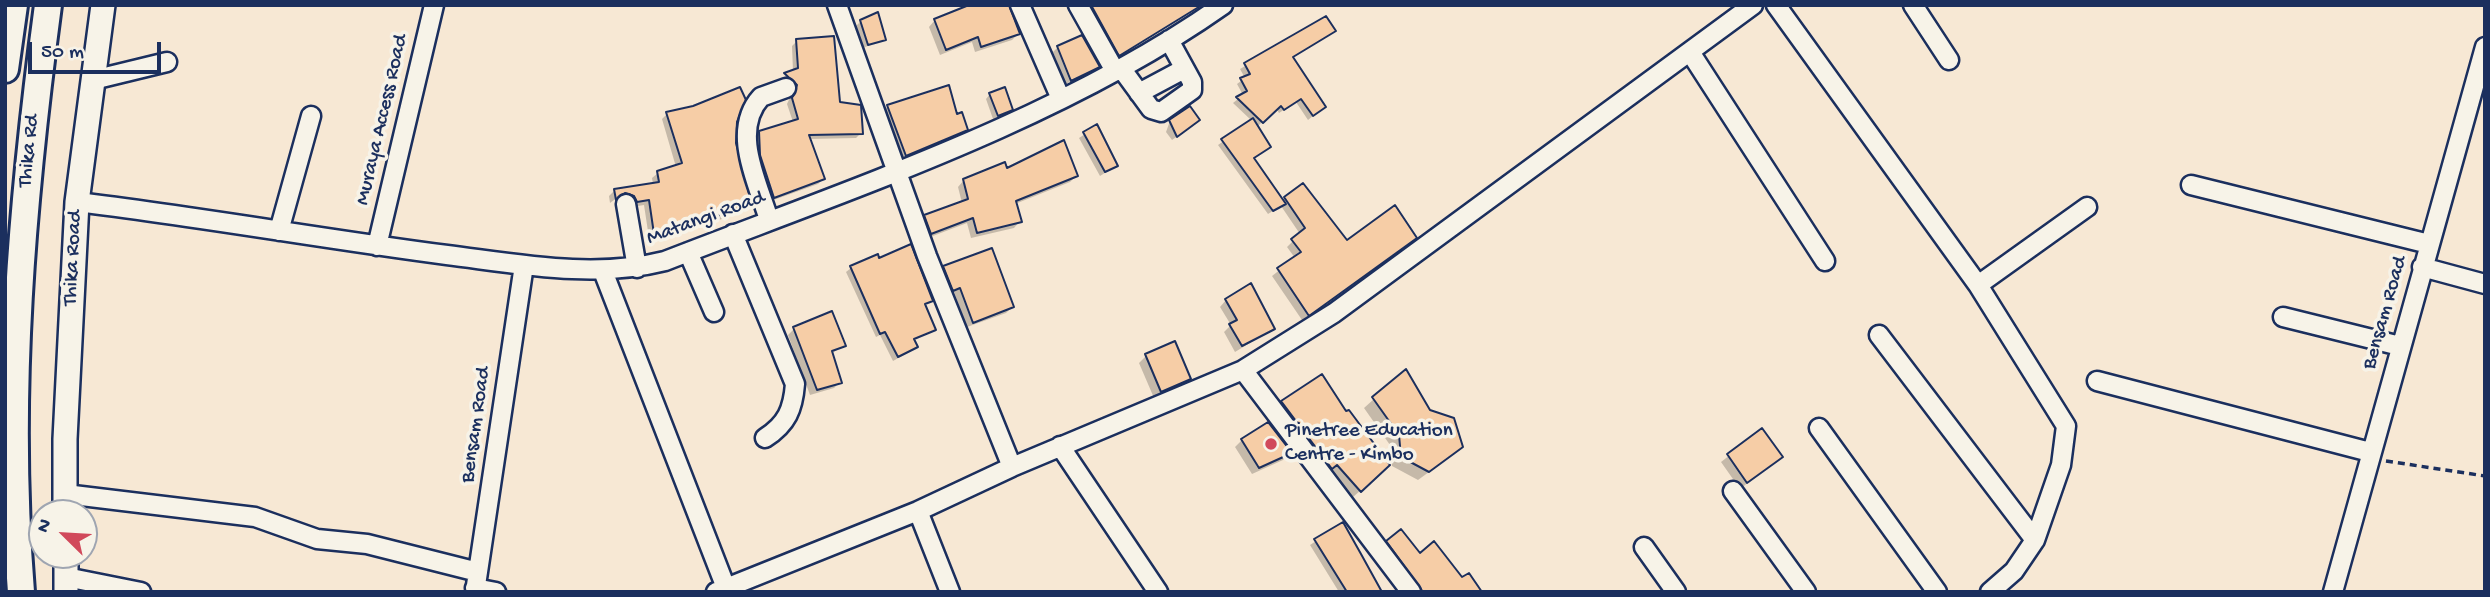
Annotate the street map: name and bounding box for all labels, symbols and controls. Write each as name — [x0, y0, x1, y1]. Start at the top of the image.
scale bar — [32, 28, 164, 72]
street label: Muraya Access Road — [351, 32, 415, 208]
text: 50 m — [41, 41, 84, 66]
street label: Thika Rd — [14, 113, 46, 189]
street label: Matangi Road — [644, 186, 768, 252]
street label: Thika Road — [59, 210, 89, 306]
street label: Bensam Road — [2358, 253, 2414, 373]
street label: Bensam Road — [456, 365, 498, 485]
place label: Pinetree Education Centre - Kimbo — [1285, 419, 1453, 469]
marker: Pinetree Education Centre - Kimbo — [1263, 436, 1279, 452]
north arrow — [28, 499, 98, 569]
text: N — [32, 516, 58, 536]

